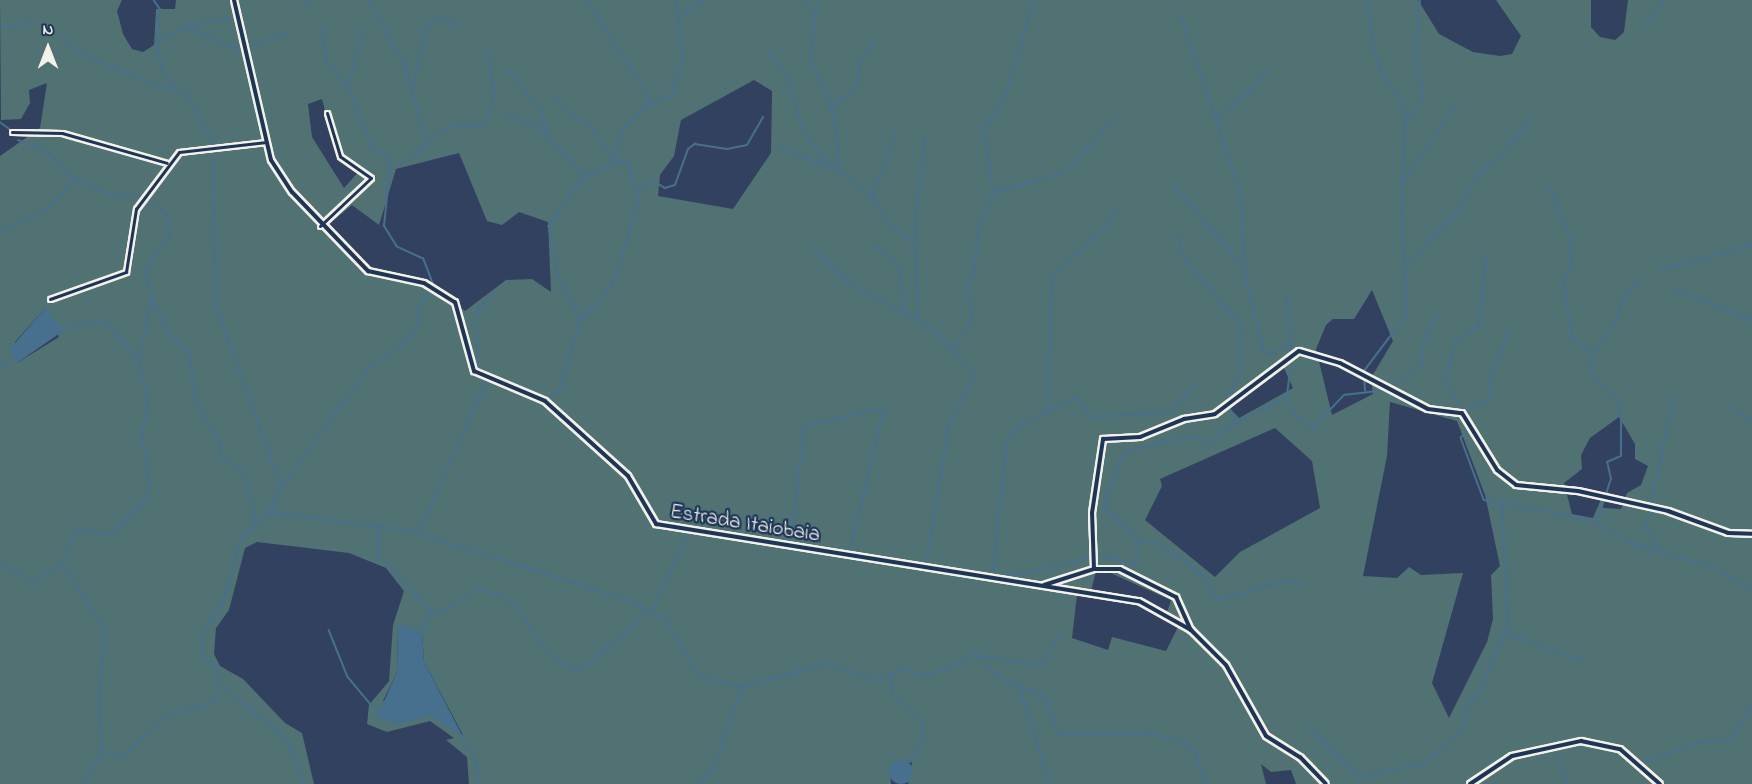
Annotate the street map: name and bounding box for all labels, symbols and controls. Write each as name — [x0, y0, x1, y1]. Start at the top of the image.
north arrow — [18, 18, 78, 78]
text: N — [43, 18, 53, 42]
street label: Estrada Itaiobaia — [668, 500, 822, 548]

